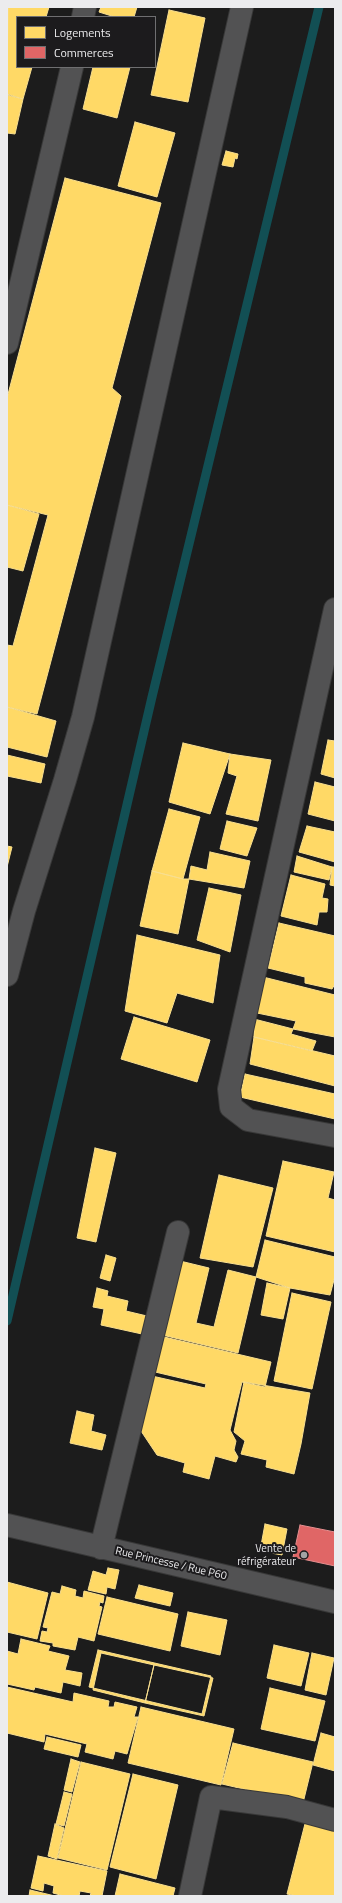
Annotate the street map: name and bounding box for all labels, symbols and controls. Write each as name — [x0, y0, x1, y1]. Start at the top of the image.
legend — [16, 16, 156, 68]
text: Logements — [54, 23, 111, 42]
text: Commerces — [54, 43, 114, 62]
place label: Vente de réfrigérateur — [237, 1542, 296, 1568]
street label: Rue Princesse / Rue P60 — [114, 1545, 228, 1583]
marker: Vente de réfrigérateur — [299, 1550, 309, 1560]

